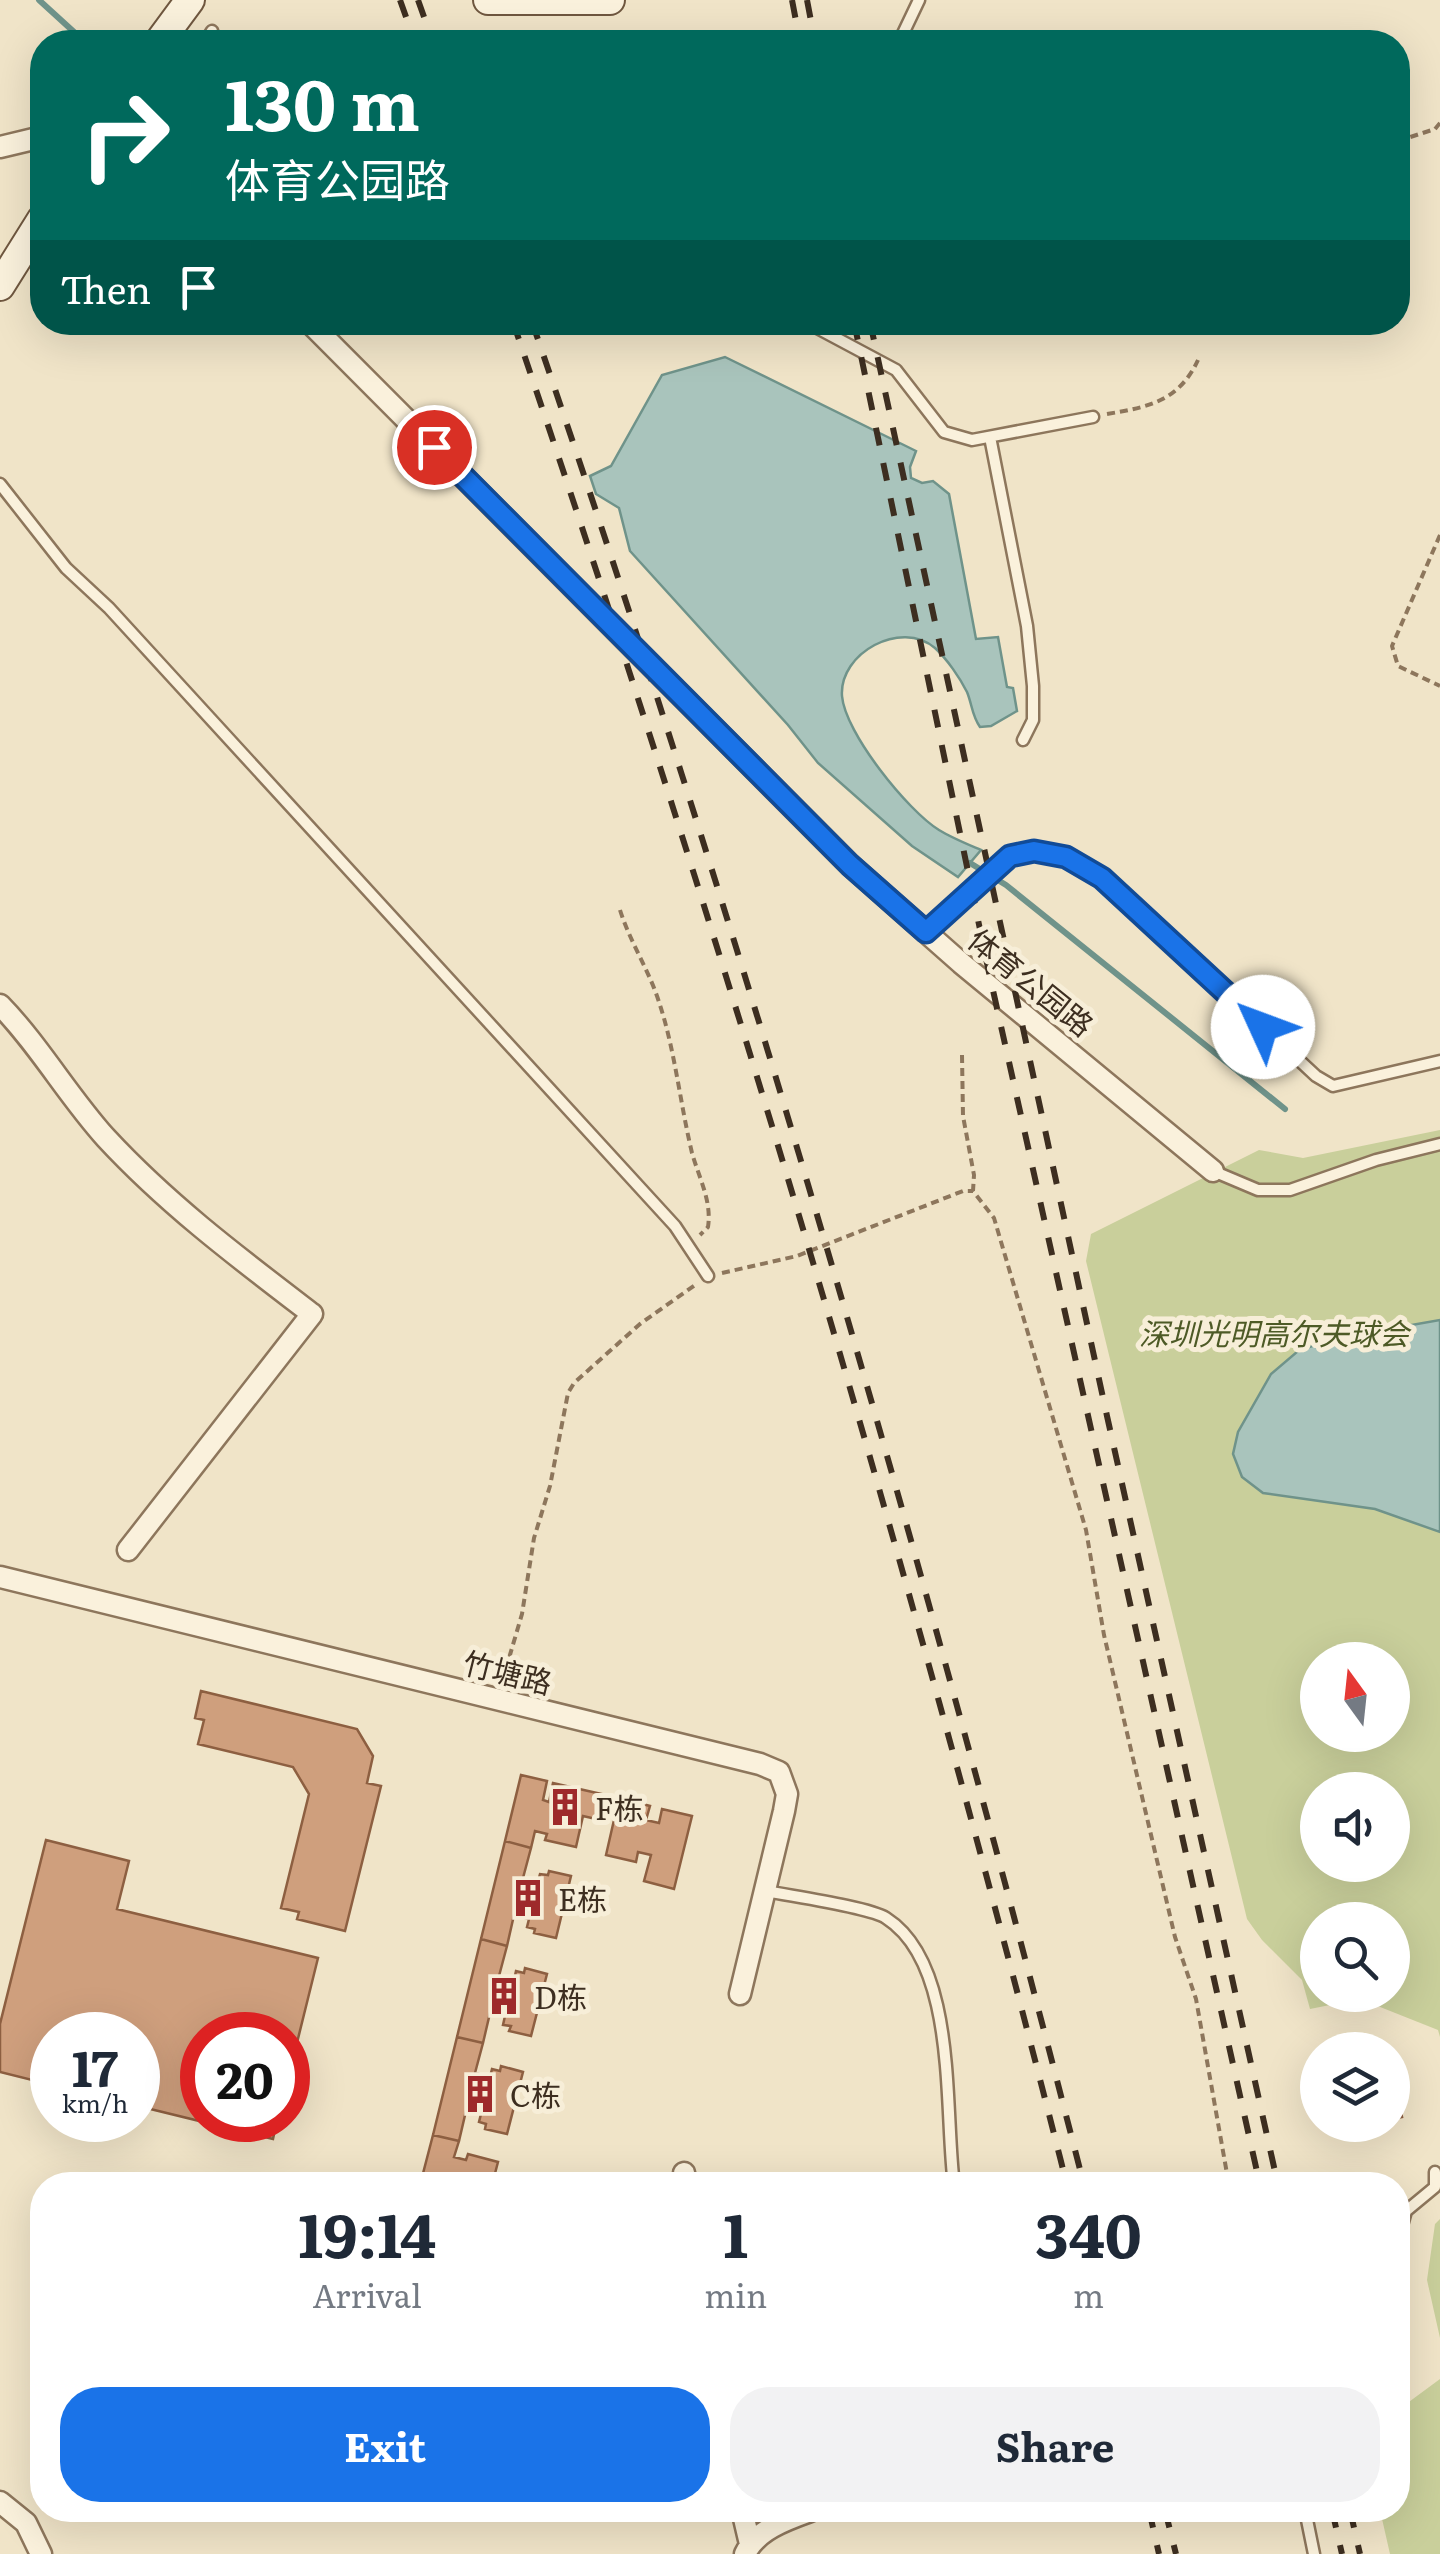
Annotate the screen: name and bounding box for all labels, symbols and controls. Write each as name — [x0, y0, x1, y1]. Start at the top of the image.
text: 130 m — [225, 49, 420, 153]
icon: right — [60, 70, 190, 200]
text: 体育公园路 — [225, 144, 450, 211]
text: Then — [60, 259, 151, 316]
icon: arrive — [171, 260, 226, 315]
pin — [392, 405, 477, 490]
icon: arrive — [407, 420, 462, 475]
street label: 体育公园路 — [960, 917, 1104, 1045]
position arrow — [1211, 975, 1315, 1079]
park label: 深圳光明高尔夫球会 — [1139, 1310, 1412, 1354]
street label: 竹塘路 — [459, 1639, 557, 1703]
north arrow — [1300, 1642, 1410, 1752]
map controls — [1300, 1642, 1410, 2142]
button: sound — [1300, 1772, 1410, 1882]
place label: F栋 — [595, 1785, 643, 1829]
building icon: F栋 — [544, 1786, 586, 1828]
place label: E栋 — [558, 1876, 607, 1920]
building icon: E栋 — [507, 1877, 549, 1919]
button: search — [1300, 1902, 1410, 2012]
place label: D栋 — [534, 1974, 587, 2018]
building icon: D栋 — [483, 1975, 525, 2017]
speed limit sign: 20 — [180, 2012, 310, 2142]
text: 17 — [72, 2028, 118, 2102]
button: layers — [1300, 2032, 1410, 2142]
place label: C栋 — [510, 2072, 561, 2116]
building icon: C栋 — [459, 2073, 501, 2115]
text: km/h — [62, 2084, 128, 2121]
text: 19:14 — [298, 2187, 436, 2276]
text: 1 — [723, 2187, 748, 2276]
text: 340 — [1035, 2187, 1142, 2276]
text: Arrival — [312, 2270, 422, 2318]
text: min — [704, 2270, 767, 2318]
text: m — [1073, 2270, 1104, 2318]
button: Exit — [60, 2387, 710, 2502]
button: Share — [730, 2387, 1380, 2502]

